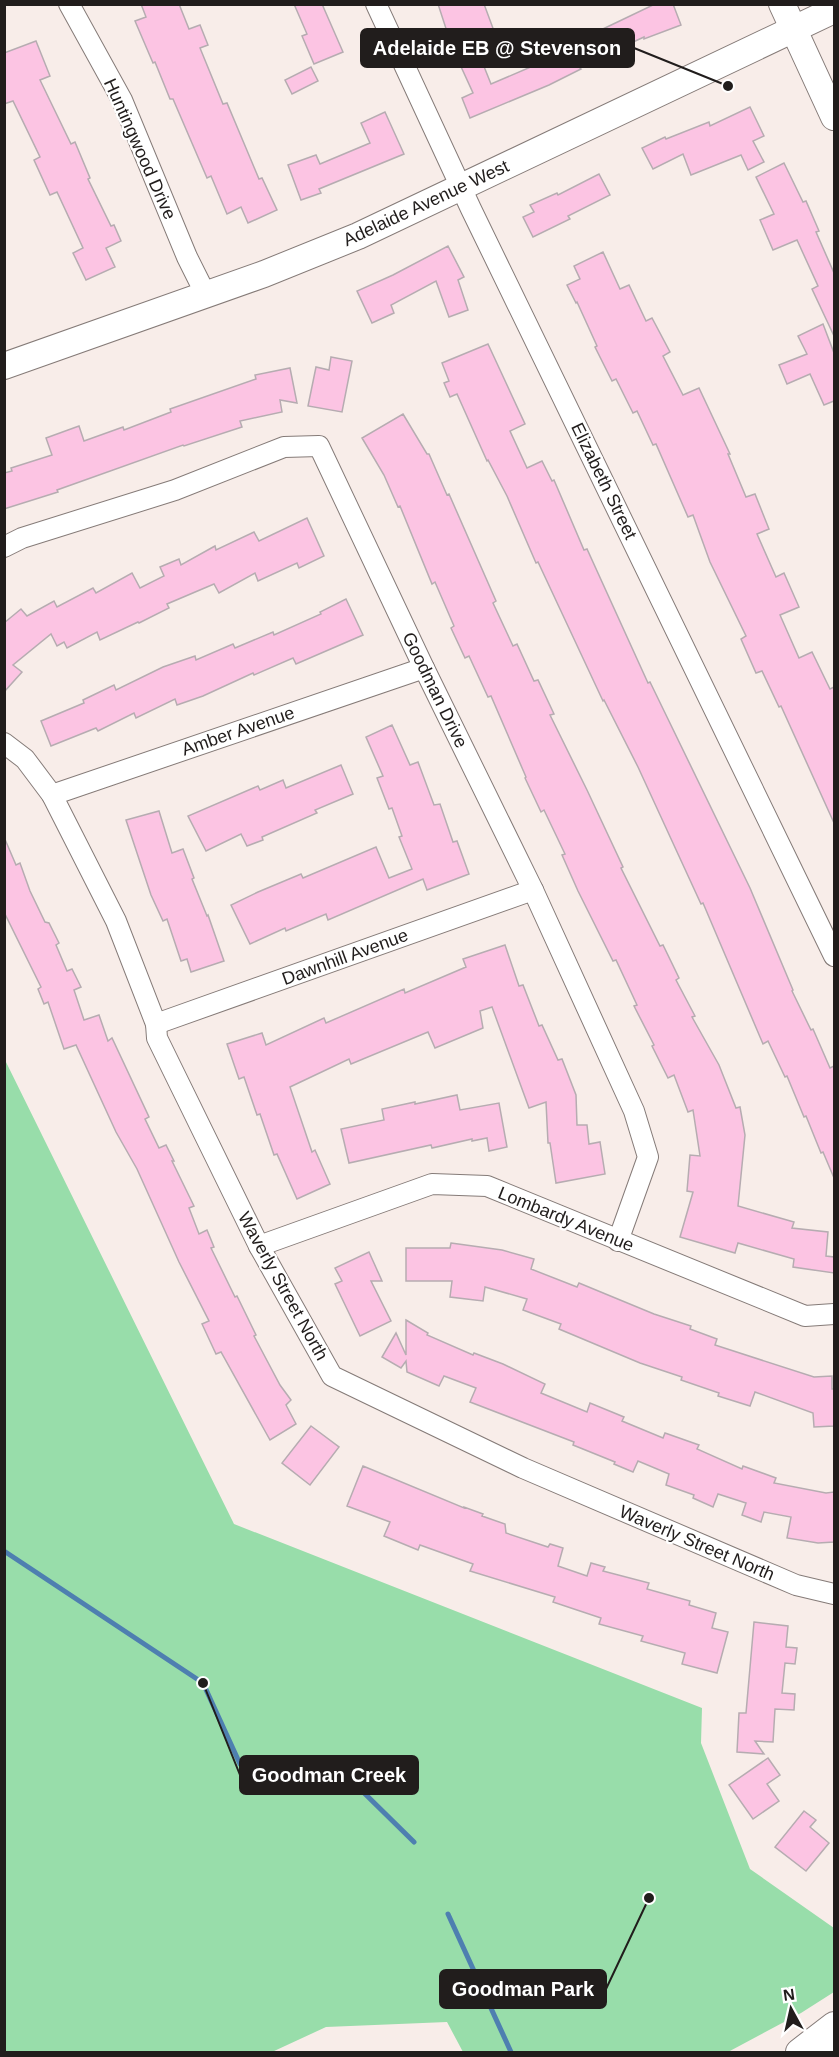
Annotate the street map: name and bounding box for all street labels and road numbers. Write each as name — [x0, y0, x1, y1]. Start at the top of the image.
street label: Huntingwood Drive — [100, 75, 180, 223]
street label: Adelaide Avenue West — [340, 156, 512, 250]
street label: Elizabeth Street — [567, 420, 641, 542]
street label: Goodman Drive — [398, 629, 472, 751]
street label: Amber Avenue — [179, 702, 297, 760]
street label: Dawnhill Avenue — [279, 925, 411, 989]
street label: Lombardy Avenue — [495, 1183, 637, 1255]
street label: Waverly Street North — [234, 1208, 332, 1364]
street label: Waverly Street North — [617, 1501, 777, 1585]

